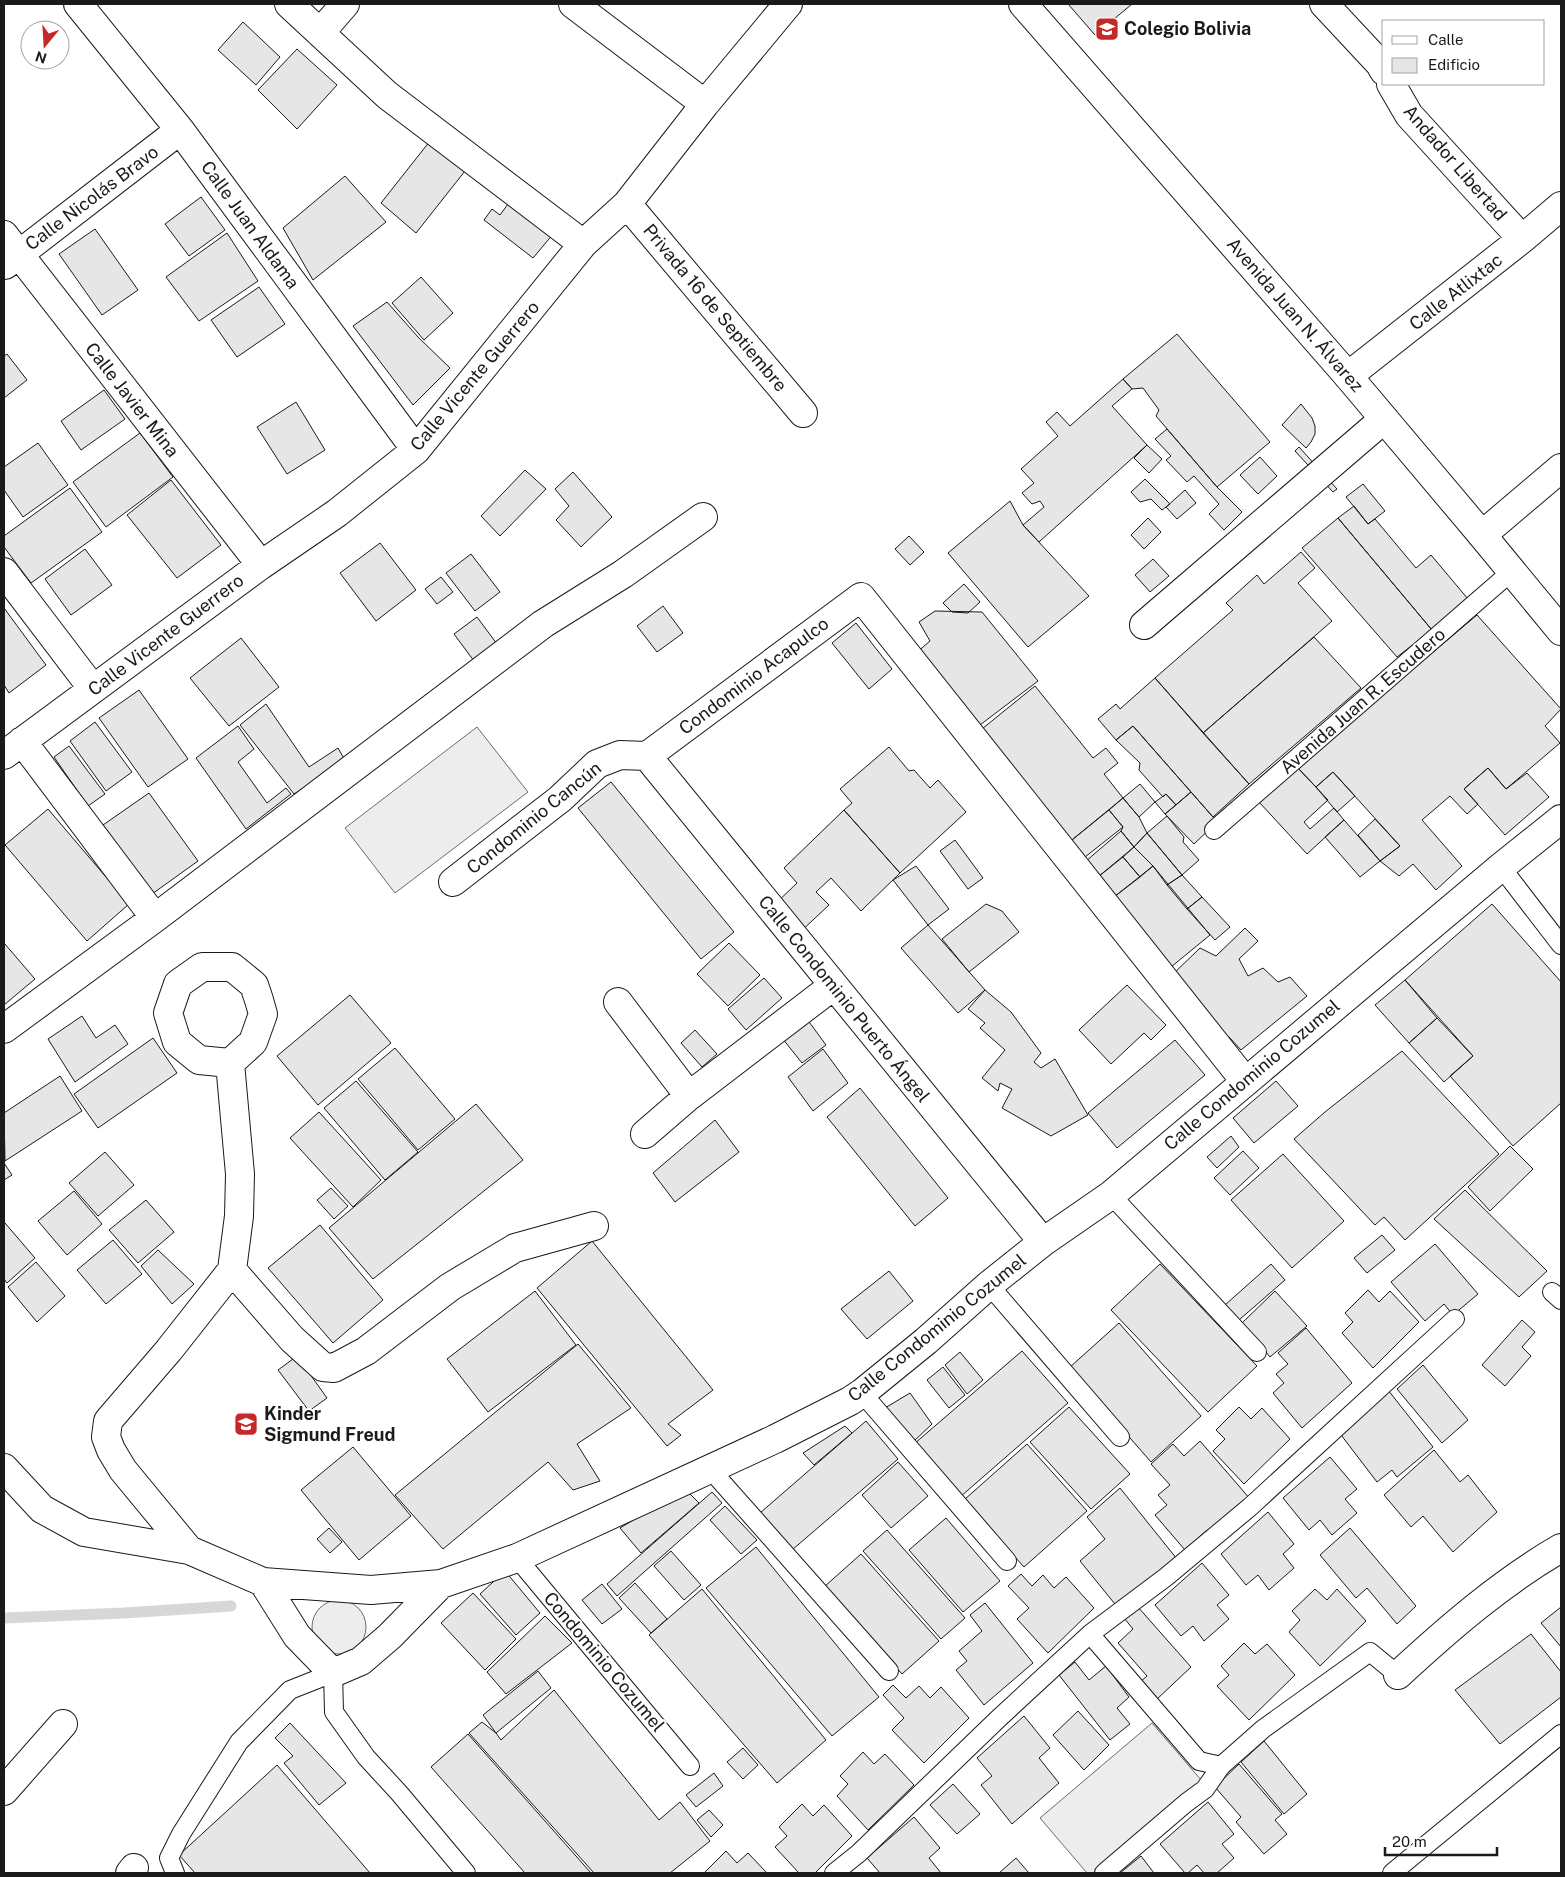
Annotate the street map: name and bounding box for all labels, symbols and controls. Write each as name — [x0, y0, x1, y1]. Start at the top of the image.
school or university icon: Colegio Bolivia — [1094, 16, 1120, 42]
place label: Colegio Bolivia — [1124, 18, 1251, 39]
north arrow — [20, 20, 70, 70]
legend — [1382, 20, 1545, 85]
text: Calle — [1428, 31, 1464, 48]
text: N — [33, 48, 49, 67]
text: Edificio — [1428, 56, 1480, 73]
street label: Andador Libertad — [1399, 101, 1511, 225]
street label: Calle Nicolás Bravo — [21, 141, 162, 254]
street label: Calle Juan Aldama — [197, 157, 304, 293]
street label: Privada 16 de Septiembre — [639, 220, 792, 396]
street label: Avenida Juan N. Álvarez — [1223, 233, 1369, 396]
street label: Calle Atlixtac — [1405, 249, 1506, 334]
street label: Calle Vicente Guerrero — [406, 296, 543, 455]
street label: Calle Javier Mina — [81, 338, 184, 461]
street label: Calle Vicente Guerrero — [84, 569, 248, 700]
street label: Condominio Acapulco — [675, 613, 833, 739]
street label: Avenida Juan R. Escudero — [1276, 623, 1449, 778]
street label: Condominio Cancún — [462, 757, 605, 878]
street label: Calle Condominio Puerto Ángel — [754, 890, 935, 1106]
street label: Calle Condominio Cozumel — [1160, 995, 1344, 1154]
street label: Calle Condominio Cozumel — [843, 1249, 1030, 1406]
place label: Kinder Sigmund Freud — [264, 1403, 396, 1445]
school or university icon: Kinder Sigmund Freud — [233, 1411, 259, 1437]
street label: Condominio Cozumel — [540, 1588, 669, 1736]
scale bar — [1385, 1824, 1498, 1856]
text: 20 m — [1392, 1833, 1427, 1850]

